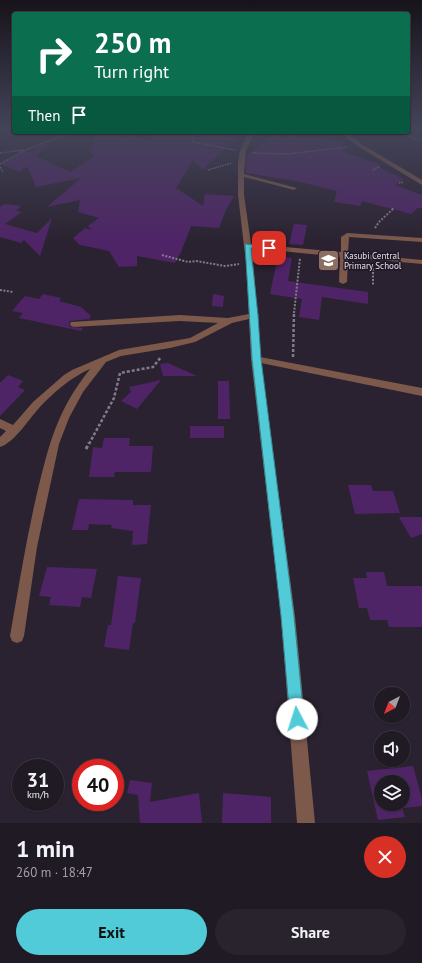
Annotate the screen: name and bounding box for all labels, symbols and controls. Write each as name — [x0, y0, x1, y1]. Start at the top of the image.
text: 250 m — [94, 24, 171, 61]
icon: right — [28, 28, 80, 80]
text: Turn right — [94, 60, 169, 83]
icon: arrive — [68, 104, 90, 126]
text: Then — [28, 106, 60, 125]
pin — [252, 231, 286, 265]
icon: arrive — [258, 237, 280, 259]
school or university icon: Kasubi Central Primary School — [316, 247, 342, 273]
place label: Kasubi Central Primary School — [344, 250, 402, 271]
north arrow — [374, 687, 410, 723]
map controls — [374, 687, 410, 811]
position arrow — [276, 698, 318, 740]
button: sound — [374, 731, 410, 767]
speed limit sign: 40 — [72, 759, 124, 811]
text: 31 — [27, 767, 49, 793]
button: layers — [374, 775, 410, 811]
text: km/h — [27, 788, 49, 801]
text: 1 min — [16, 833, 75, 864]
button: close — [364, 836, 406, 878]
text: 260 m · 18:47 — [16, 864, 93, 881]
button: Exit — [16, 909, 207, 955]
button: Share — [215, 909, 406, 955]

